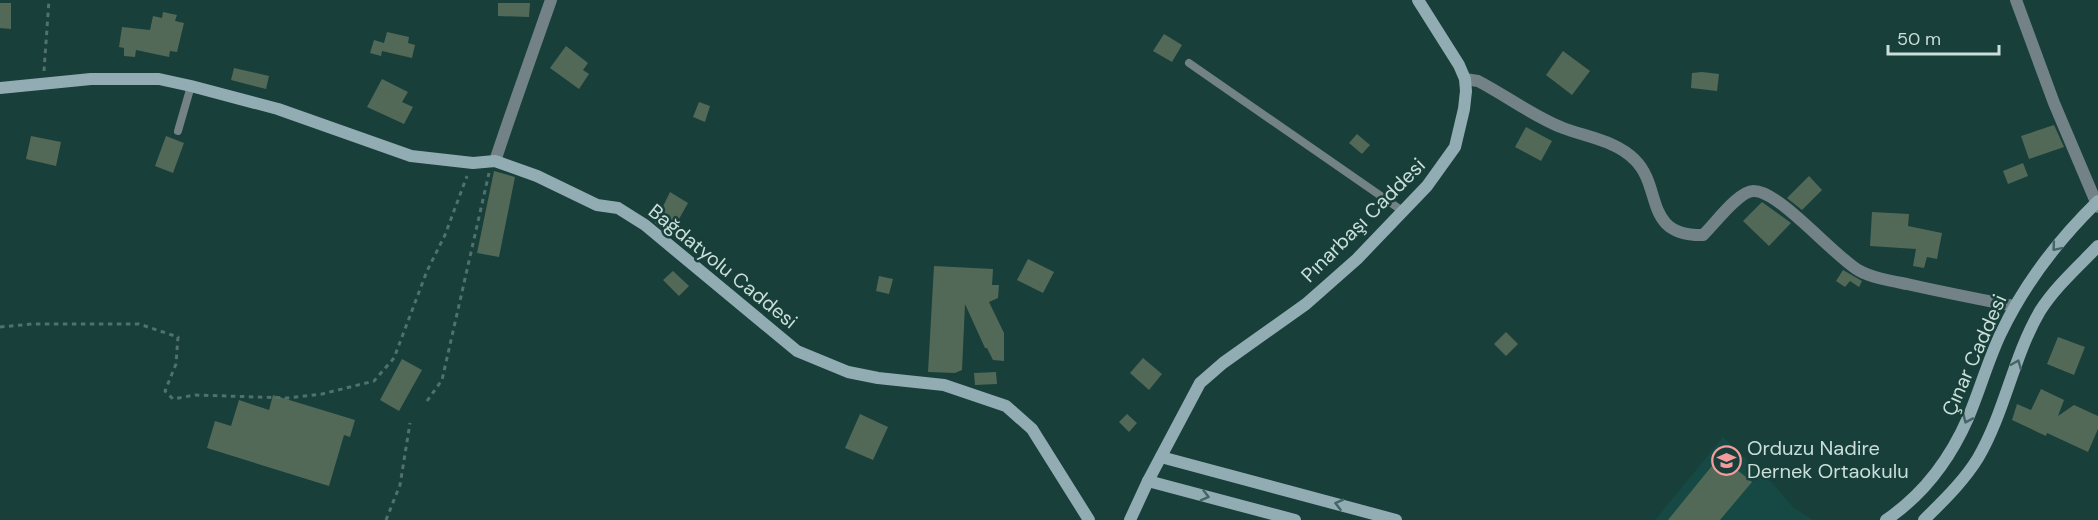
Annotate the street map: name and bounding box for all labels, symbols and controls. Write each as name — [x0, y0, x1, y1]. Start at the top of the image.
scale bar — [1888, 18, 1999, 56]
text: 50 m — [1897, 27, 1941, 51]
street label: Pınarbaşı Caddesi — [1295, 152, 1431, 288]
street label: Bağdatyolu Caddesi — [643, 198, 803, 334]
one-way arrow — [2052, 240, 2063, 251]
street label: Çınar Caddesi — [1936, 290, 2012, 420]
one-way arrow — [2010, 359, 2022, 370]
one-way arrow — [1962, 412, 1974, 423]
place label: Orduzu Nadire Dernek Ortaokulu — [1747, 435, 1909, 484]
school or university icon: Orduzu Nadire Dernek Ortaokulu — [1710, 444, 1742, 476]
one-way arrow — [1200, 489, 1210, 502]
one-way arrow — [1334, 499, 1344, 512]

